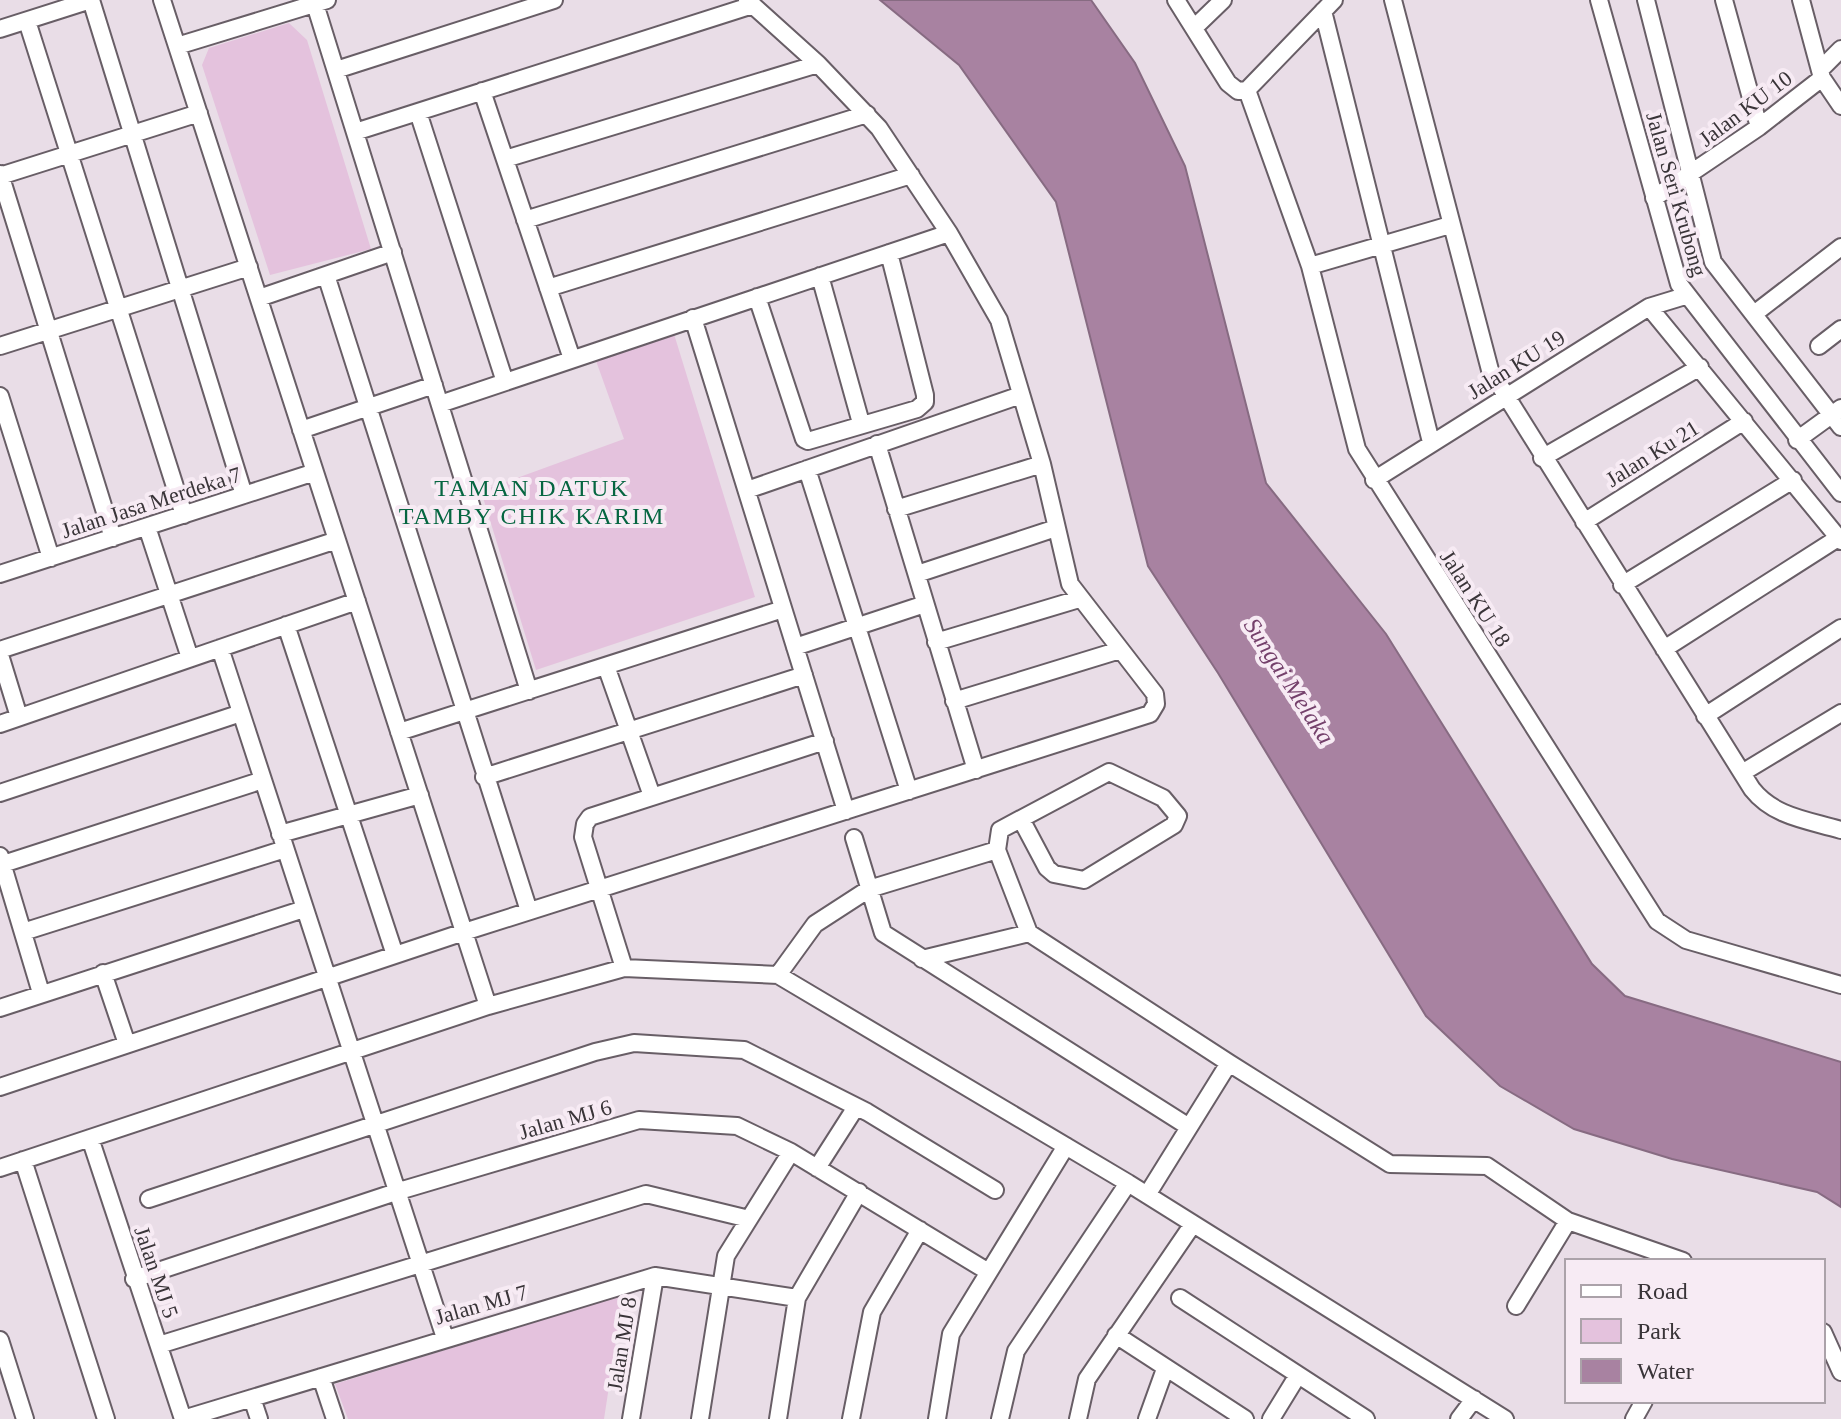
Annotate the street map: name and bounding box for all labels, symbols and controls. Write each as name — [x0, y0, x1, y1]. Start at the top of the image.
street label: Jalan KU 10 — [1694, 65, 1797, 151]
street label: Jalan Seri Krubong — [1641, 109, 1712, 279]
street label: Jalan KU 19 — [1463, 325, 1570, 404]
street label: Jalan Ku 21 — [1601, 415, 1703, 492]
street label: Jalan Jasa Merdeka 7 — [58, 462, 244, 543]
district label: TAMAN DATUK TAMBY CHIK KARIM — [399, 475, 665, 529]
street label: Jalan KU 18 — [1435, 545, 1516, 651]
water label: Sungai Melaka — [1239, 613, 1339, 749]
street label: Jalan MJ 6 — [516, 1094, 614, 1145]
street label: Jalan MJ 5 — [129, 1223, 184, 1321]
legend — [1565, 1259, 1825, 1403]
text: Road — [1637, 1278, 1688, 1304]
street label: Jalan MJ 7 — [432, 1279, 530, 1330]
street label: Jalan MJ 8 — [602, 1295, 641, 1393]
text: Park — [1637, 1318, 1681, 1344]
text: Water — [1637, 1358, 1694, 1384]

